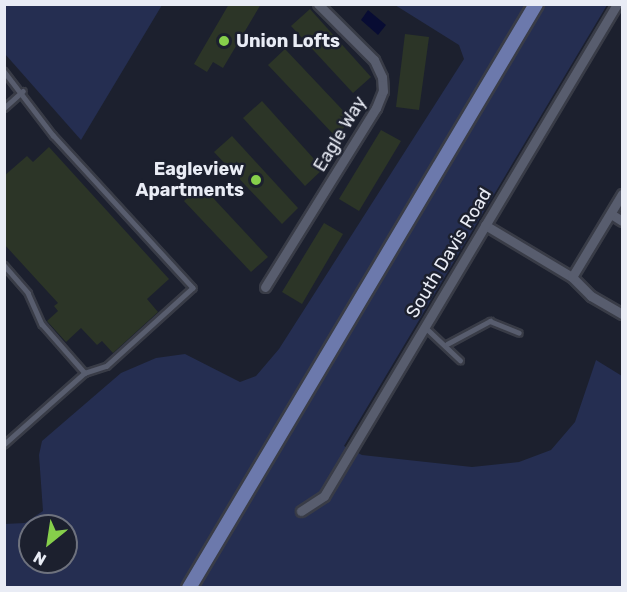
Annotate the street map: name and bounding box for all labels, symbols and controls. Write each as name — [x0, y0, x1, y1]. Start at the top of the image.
place label: Union Lofts — [236, 30, 340, 52]
marker: Union Lofts — [217, 34, 231, 48]
street label: Eagle Way — [309, 92, 371, 176]
place label: Eagleview Apartments — [136, 159, 244, 201]
marker: Eagleview Apartments — [249, 173, 263, 187]
street label: South Davis Road — [402, 184, 496, 322]
north arrow — [18, 514, 78, 574]
text: N — [30, 547, 49, 569]

